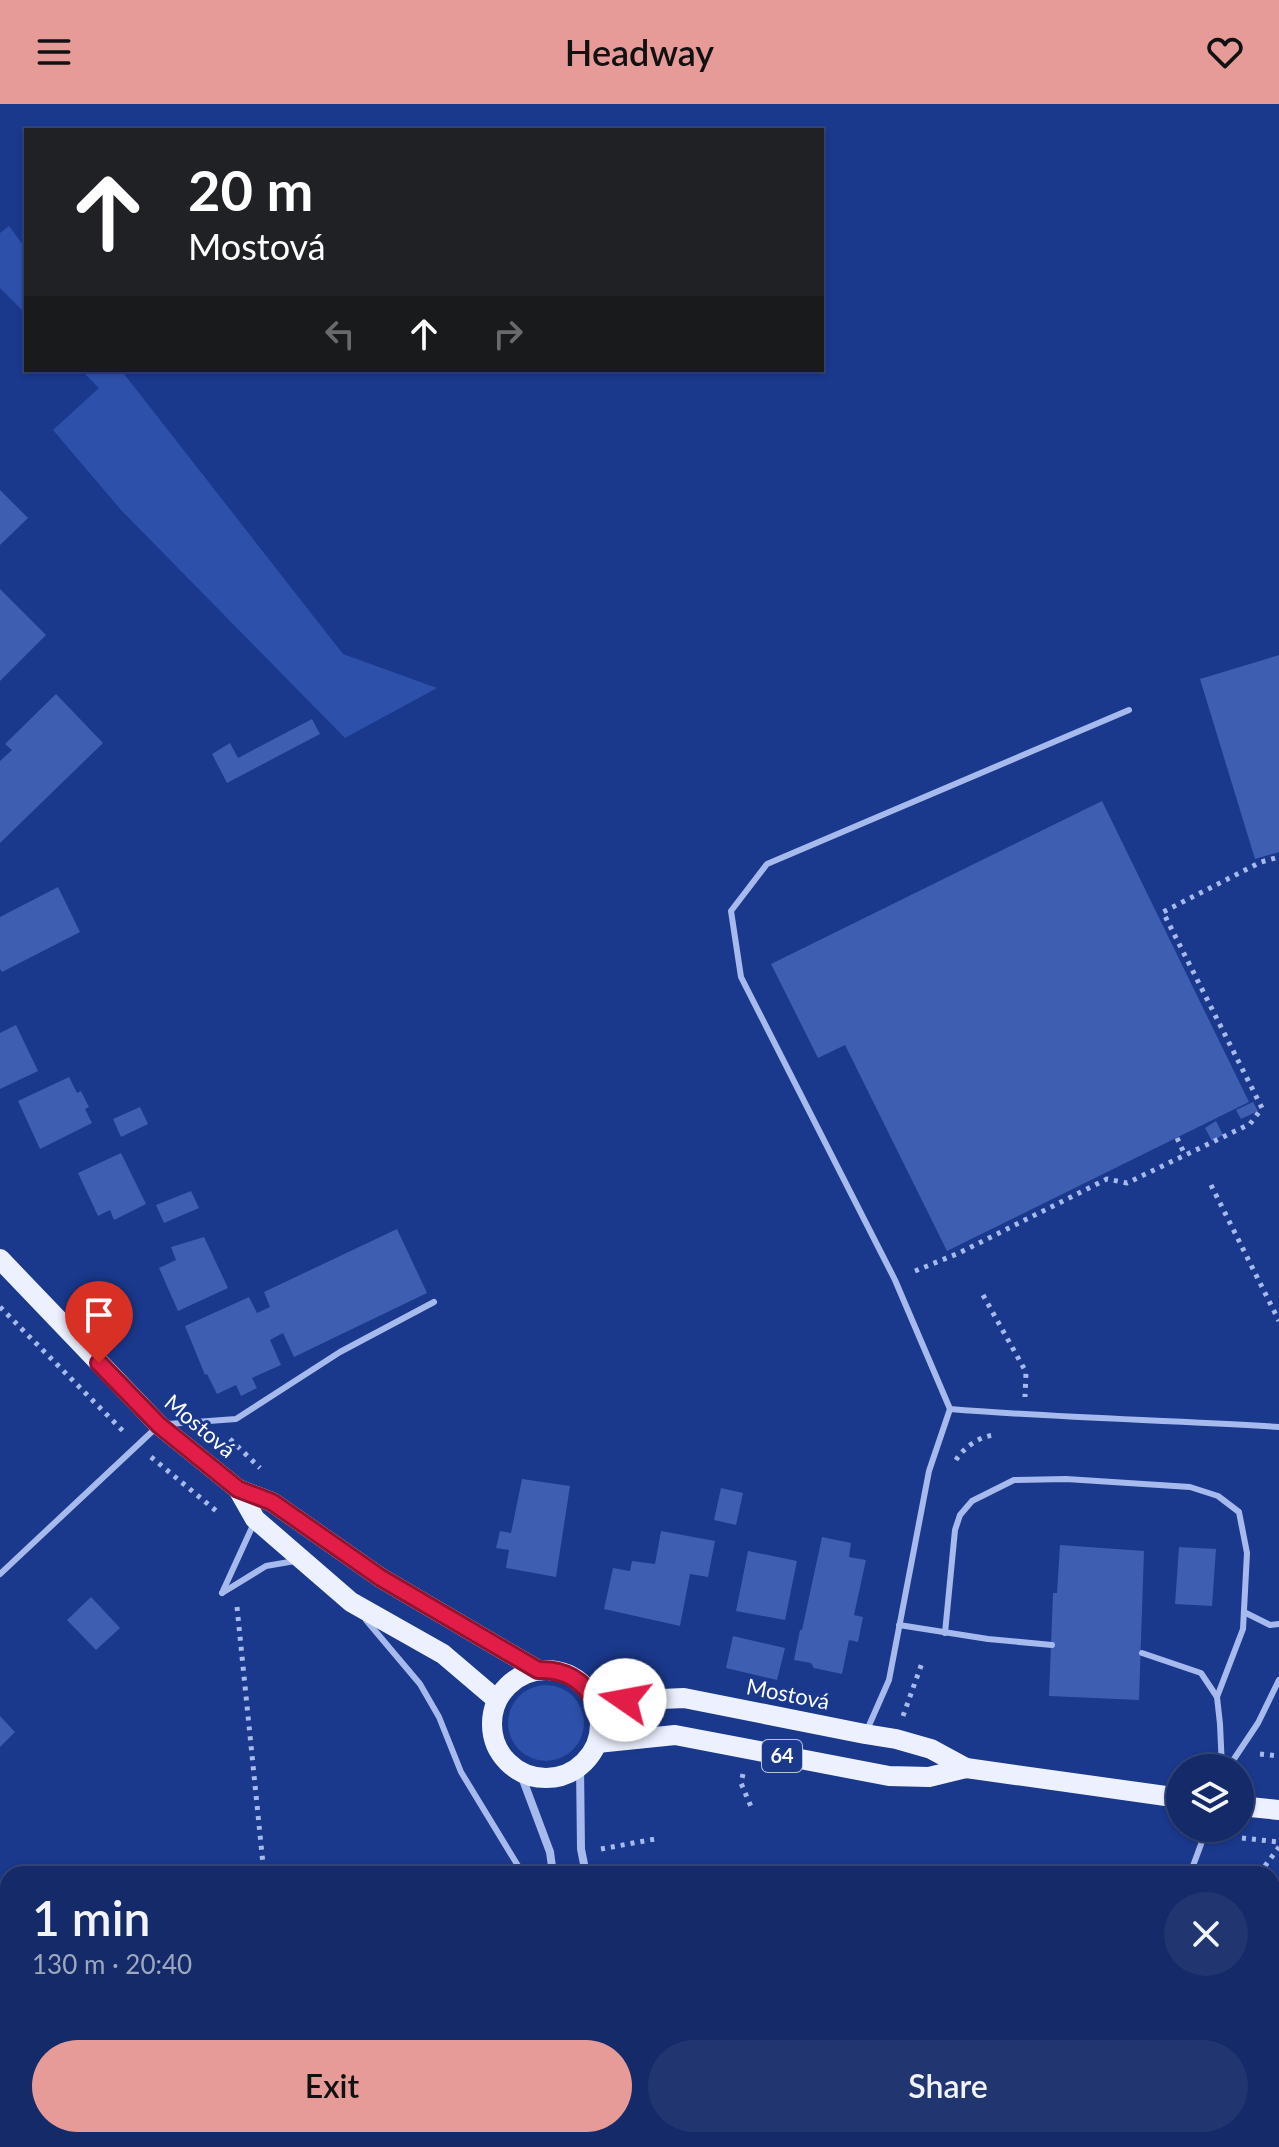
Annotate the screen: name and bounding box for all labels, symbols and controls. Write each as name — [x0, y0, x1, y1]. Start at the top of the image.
icon: menu — [32, 30, 76, 74]
text: Headway — [565, 30, 714, 74]
icon: heart — [1203, 30, 1247, 74]
text: 20 m — [188, 156, 313, 223]
icon: ahead — [56, 160, 160, 264]
text: Mostová — [188, 224, 326, 268]
icon: left — [318, 312, 362, 356]
icon: ahead — [402, 312, 446, 356]
icon: right — [486, 312, 530, 356]
pin — [65, 1281, 133, 1363]
icon: arrive — [77, 1293, 121, 1337]
street label: Mostová — [159, 1388, 241, 1463]
position arrow — [583, 1658, 667, 1742]
street label: Mostová — [744, 1672, 832, 1715]
road number: 64 — [762, 1740, 802, 1772]
map controls — [1166, 1754, 1254, 1842]
button: layers — [1166, 1754, 1254, 1842]
text: 1 min — [32, 1889, 150, 1946]
button: close — [1164, 1892, 1248, 1976]
text: 130 m · 20:40 — [32, 1948, 192, 1980]
button: Exit — [32, 2040, 632, 2132]
button: Share — [648, 2040, 1248, 2132]

